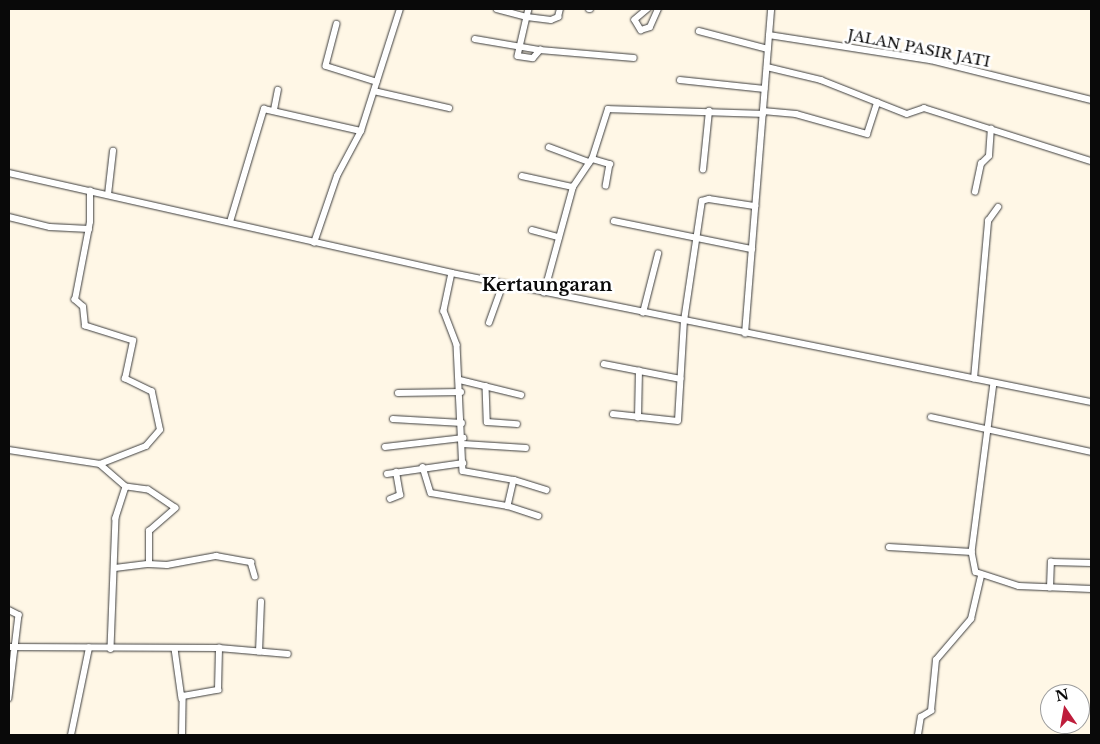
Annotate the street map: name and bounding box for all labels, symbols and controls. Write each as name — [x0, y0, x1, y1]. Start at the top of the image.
street label: JALAN PASIR JATI — [846, 25, 992, 71]
district label: Kertaungaran — [482, 274, 612, 296]
north arrow — [1040, 684, 1090, 734]
text: N — [1054, 685, 1070, 705]

